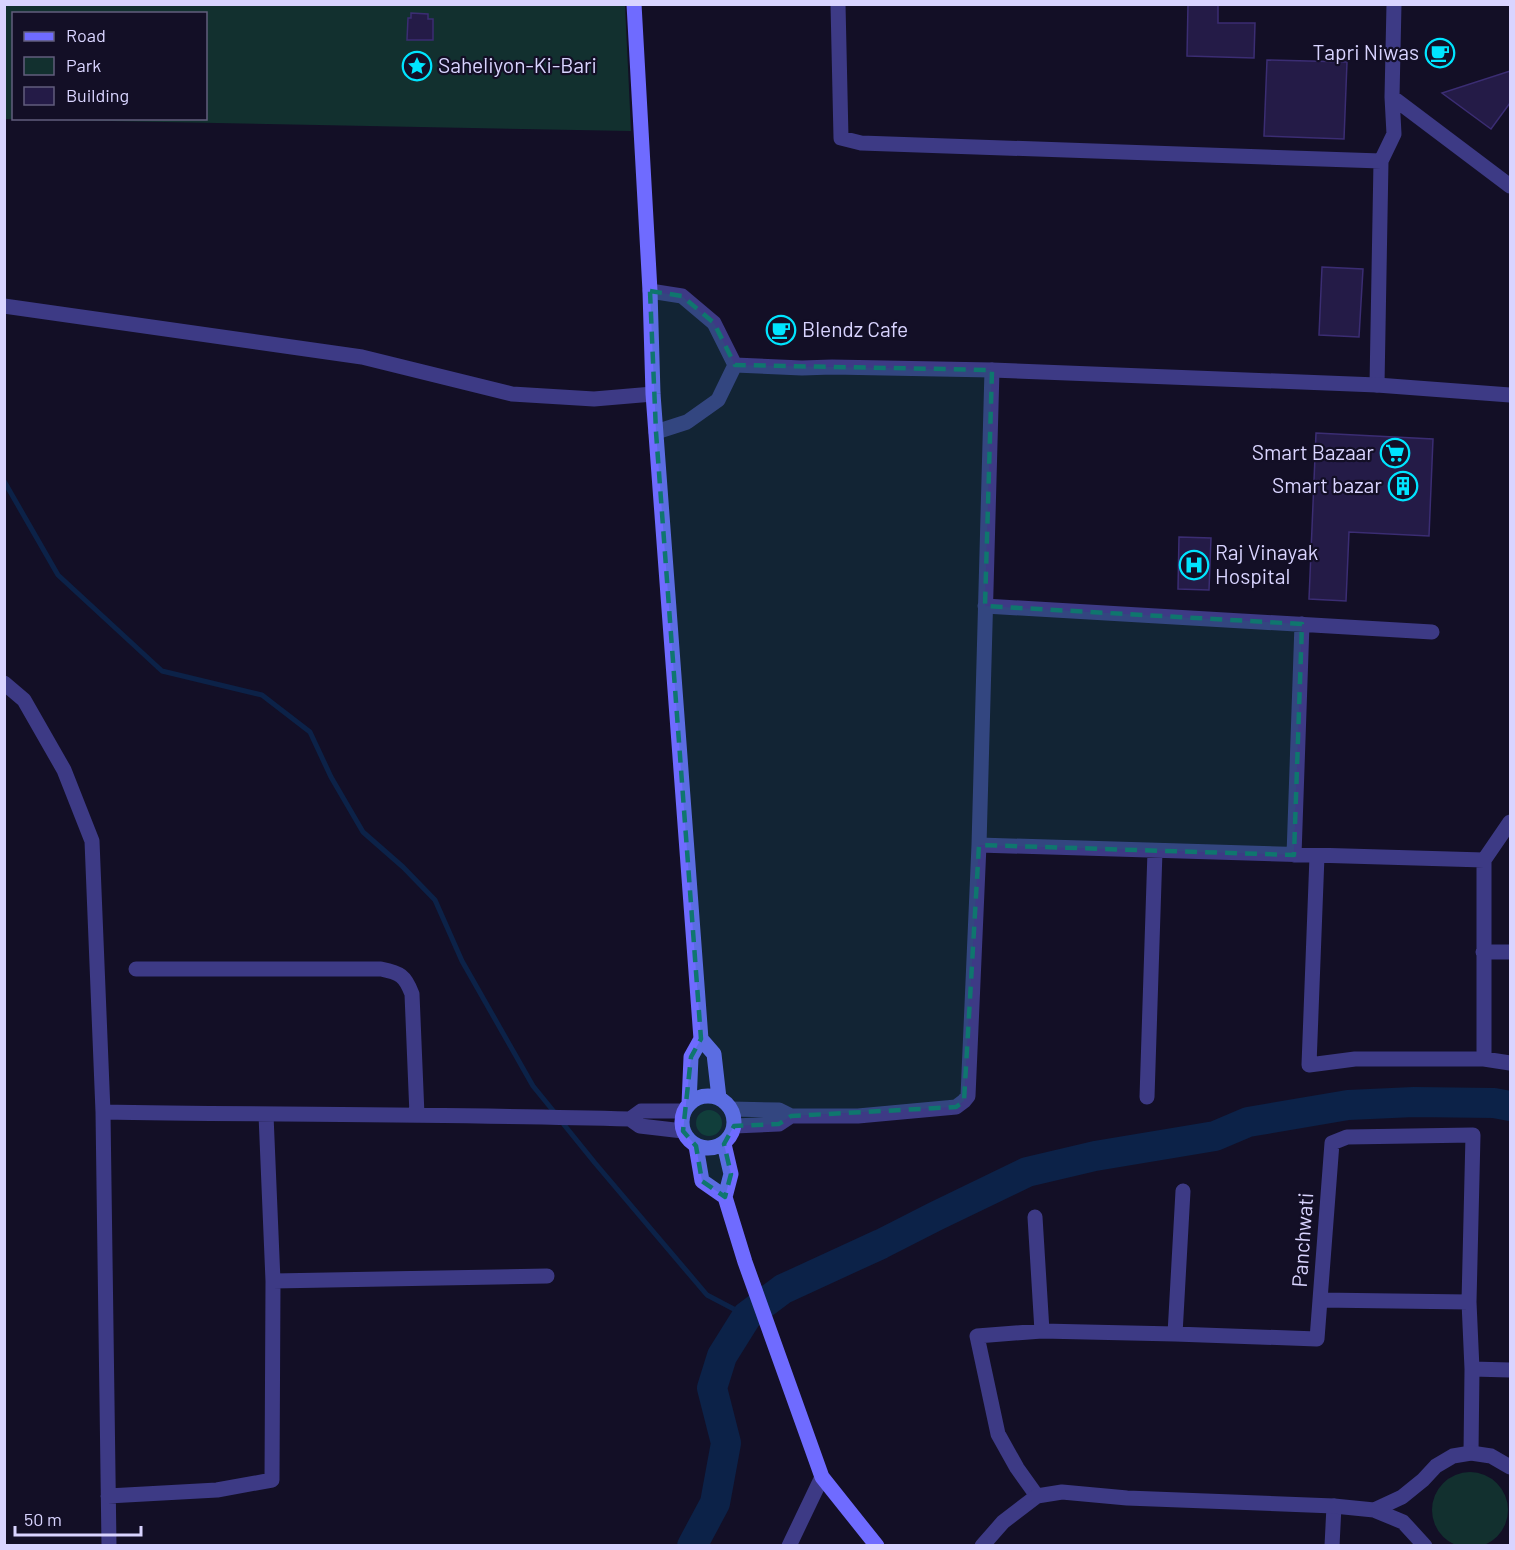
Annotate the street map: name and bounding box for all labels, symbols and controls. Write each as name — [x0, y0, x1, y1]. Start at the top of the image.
legend — [12, 12, 207, 120]
text: Road — [66, 24, 106, 46]
cafe icon: Tapri Niwas — [1424, 37, 1456, 69]
place label: Tapri Niwas — [1313, 39, 1419, 64]
place icon: Saheliyon-Ki-Bari — [401, 50, 433, 82]
place label: Saheliyon-Ki-Bari — [438, 52, 597, 77]
text: Park — [66, 54, 101, 76]
text: Building — [66, 84, 129, 106]
cafe icon: Blendz Cafe — [765, 314, 797, 346]
place label: Blendz Cafe — [802, 316, 908, 341]
supermarket icon: Smart Bazaar — [1379, 437, 1411, 469]
place label: Smart Bazaar — [1252, 439, 1374, 464]
building icon: Smart bazar — [1387, 470, 1419, 502]
place label: Smart bazar — [1272, 472, 1382, 497]
place label: Raj Vinayak Hospital — [1215, 539, 1318, 588]
hospital icon: Raj Vinayak Hospital — [1178, 549, 1210, 581]
street label: Panchwati — [1286, 1192, 1317, 1288]
scale bar — [15, 1499, 141, 1537]
text: 50 m — [24, 1508, 62, 1530]

